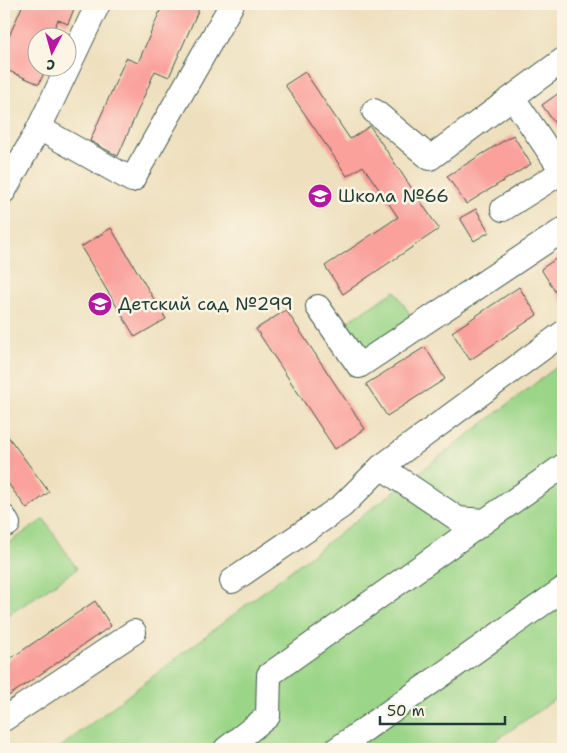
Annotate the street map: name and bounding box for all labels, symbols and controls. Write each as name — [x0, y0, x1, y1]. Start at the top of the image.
north arrow — [28, 28, 78, 78]
text: С — [45, 56, 56, 74]
school or university icon: Школа №66 — [307, 183, 333, 209]
place label: Школа №66 — [338, 184, 449, 208]
school or university icon: Детский сад №299 — [87, 291, 113, 317]
place label: Детский сад №299 — [118, 292, 293, 316]
scale bar — [380, 693, 504, 725]
text: 50 m — [387, 701, 425, 721]

